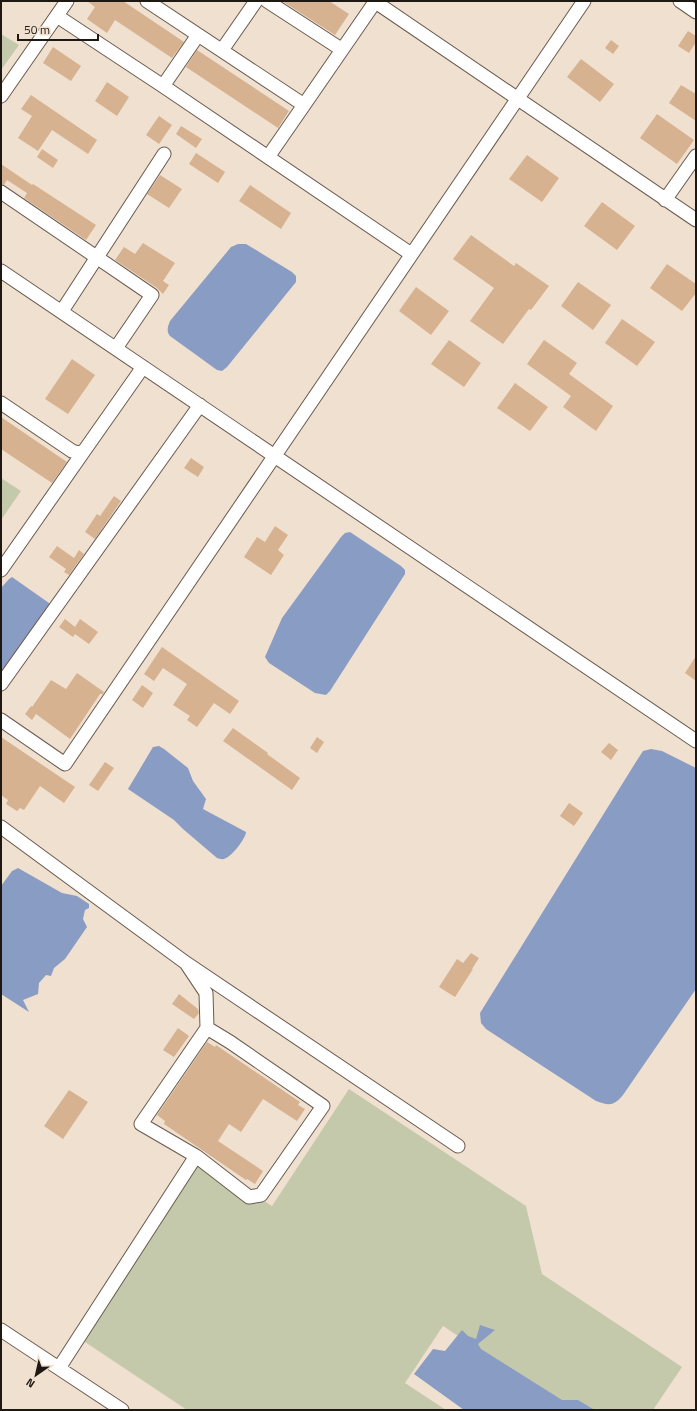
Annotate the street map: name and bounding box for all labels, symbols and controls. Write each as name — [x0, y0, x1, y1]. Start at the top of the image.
scale bar — [18, 16, 98, 42]
text: 50 m — [24, 20, 50, 39]
north arrow — [16, 1355, 56, 1395]
text: N — [23, 1375, 38, 1392]

